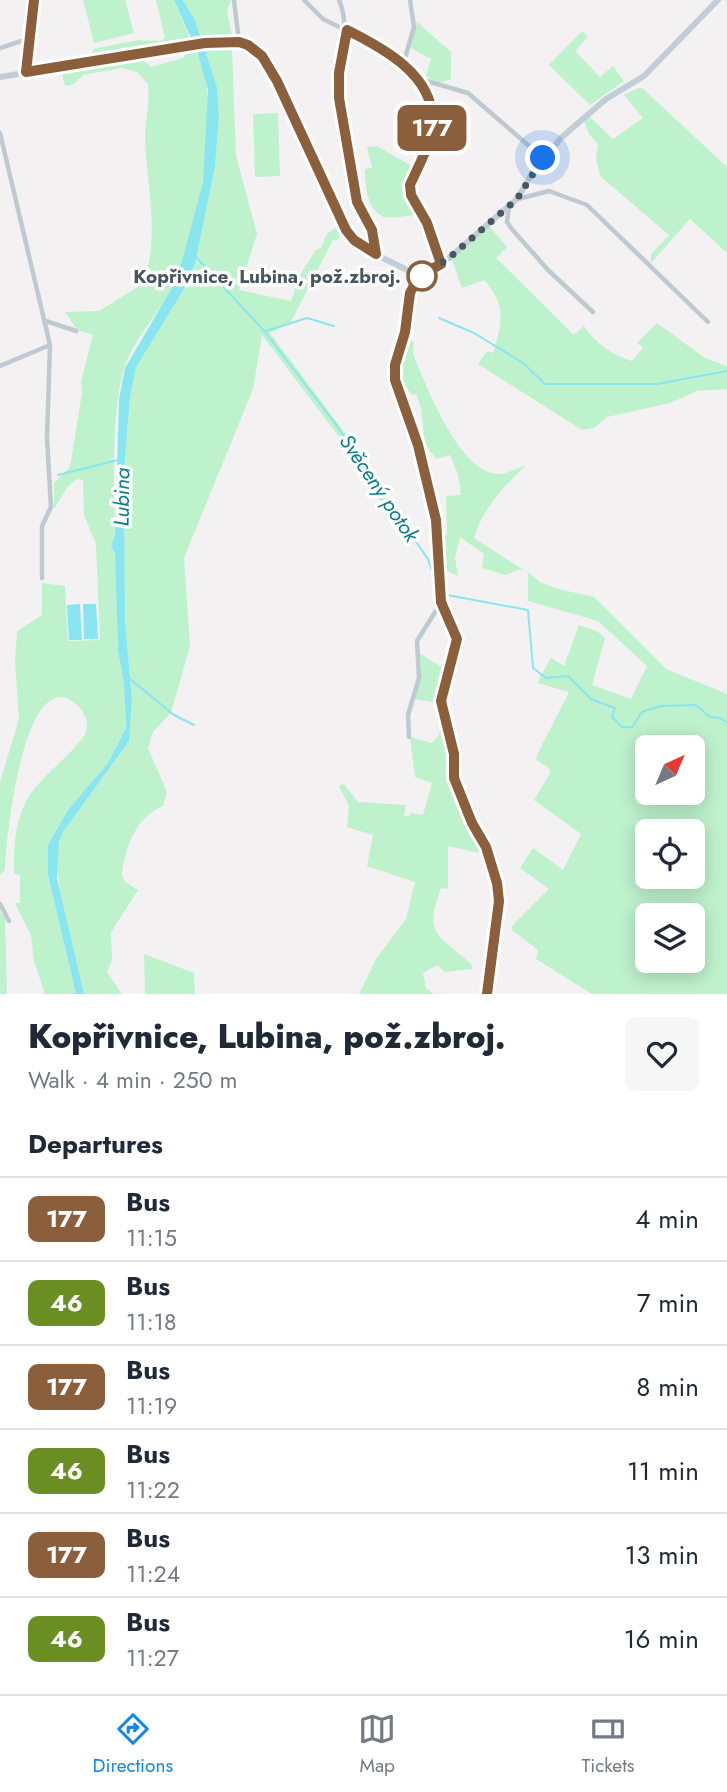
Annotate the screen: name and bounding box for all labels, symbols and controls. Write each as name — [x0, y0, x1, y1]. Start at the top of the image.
line badge: 177 — [392, 105, 472, 151]
text: 177 — [411, 110, 453, 145]
your location — [525, 140, 560, 175]
marker: Kopřivnice, Lubina, pož.zbroj. — [407, 261, 437, 291]
place label: Kopřivnice, Lubina, pož.zbroj. — [133, 263, 401, 290]
water label: Svěcený potok — [332, 428, 427, 549]
water label: Lubina — [106, 467, 138, 527]
north arrow — [635, 735, 705, 805]
map controls — [635, 735, 705, 973]
button: locate — [635, 819, 705, 889]
button: layers — [635, 903, 705, 973]
text: Kopřivnice, Lubina, pož.zbroj. — [28, 1013, 506, 1060]
button: heart — [625, 1017, 699, 1091]
text: Walk · 4 min · 250 m — [28, 1063, 237, 1097]
text: Departures — [28, 1125, 163, 1163]
text: Bus — [126, 1183, 170, 1221]
text: 4 min — [635, 1200, 699, 1238]
text: 177 — [46, 1201, 87, 1236]
text: 11:15 — [126, 1221, 177, 1255]
text: Bus — [126, 1267, 170, 1305]
text: 7 min — [637, 1284, 699, 1322]
text: 46 — [50, 1285, 83, 1320]
text: 11:18 — [126, 1305, 177, 1339]
text: Bus — [126, 1351, 170, 1389]
text: 8 min — [636, 1368, 699, 1406]
text: 177 — [46, 1369, 87, 1404]
text: 11:19 — [126, 1389, 177, 1423]
text: Bus — [126, 1435, 170, 1473]
text: 11 min — [627, 1452, 699, 1490]
text: 46 — [50, 1453, 83, 1488]
text: 11:22 — [126, 1473, 180, 1507]
text: Bus — [126, 1519, 170, 1557]
text: 13 min — [625, 1536, 699, 1574]
text: 177 — [46, 1537, 87, 1572]
text: 11:24 — [126, 1557, 180, 1591]
text: Bus — [126, 1603, 170, 1641]
text: 16 min — [624, 1620, 699, 1658]
text: 46 — [50, 1621, 83, 1656]
text: 11:27 — [126, 1641, 179, 1675]
tab: Directions — [93, 1710, 173, 1779]
tab: Map — [358, 1710, 396, 1779]
tab: Tickets — [581, 1710, 634, 1779]

